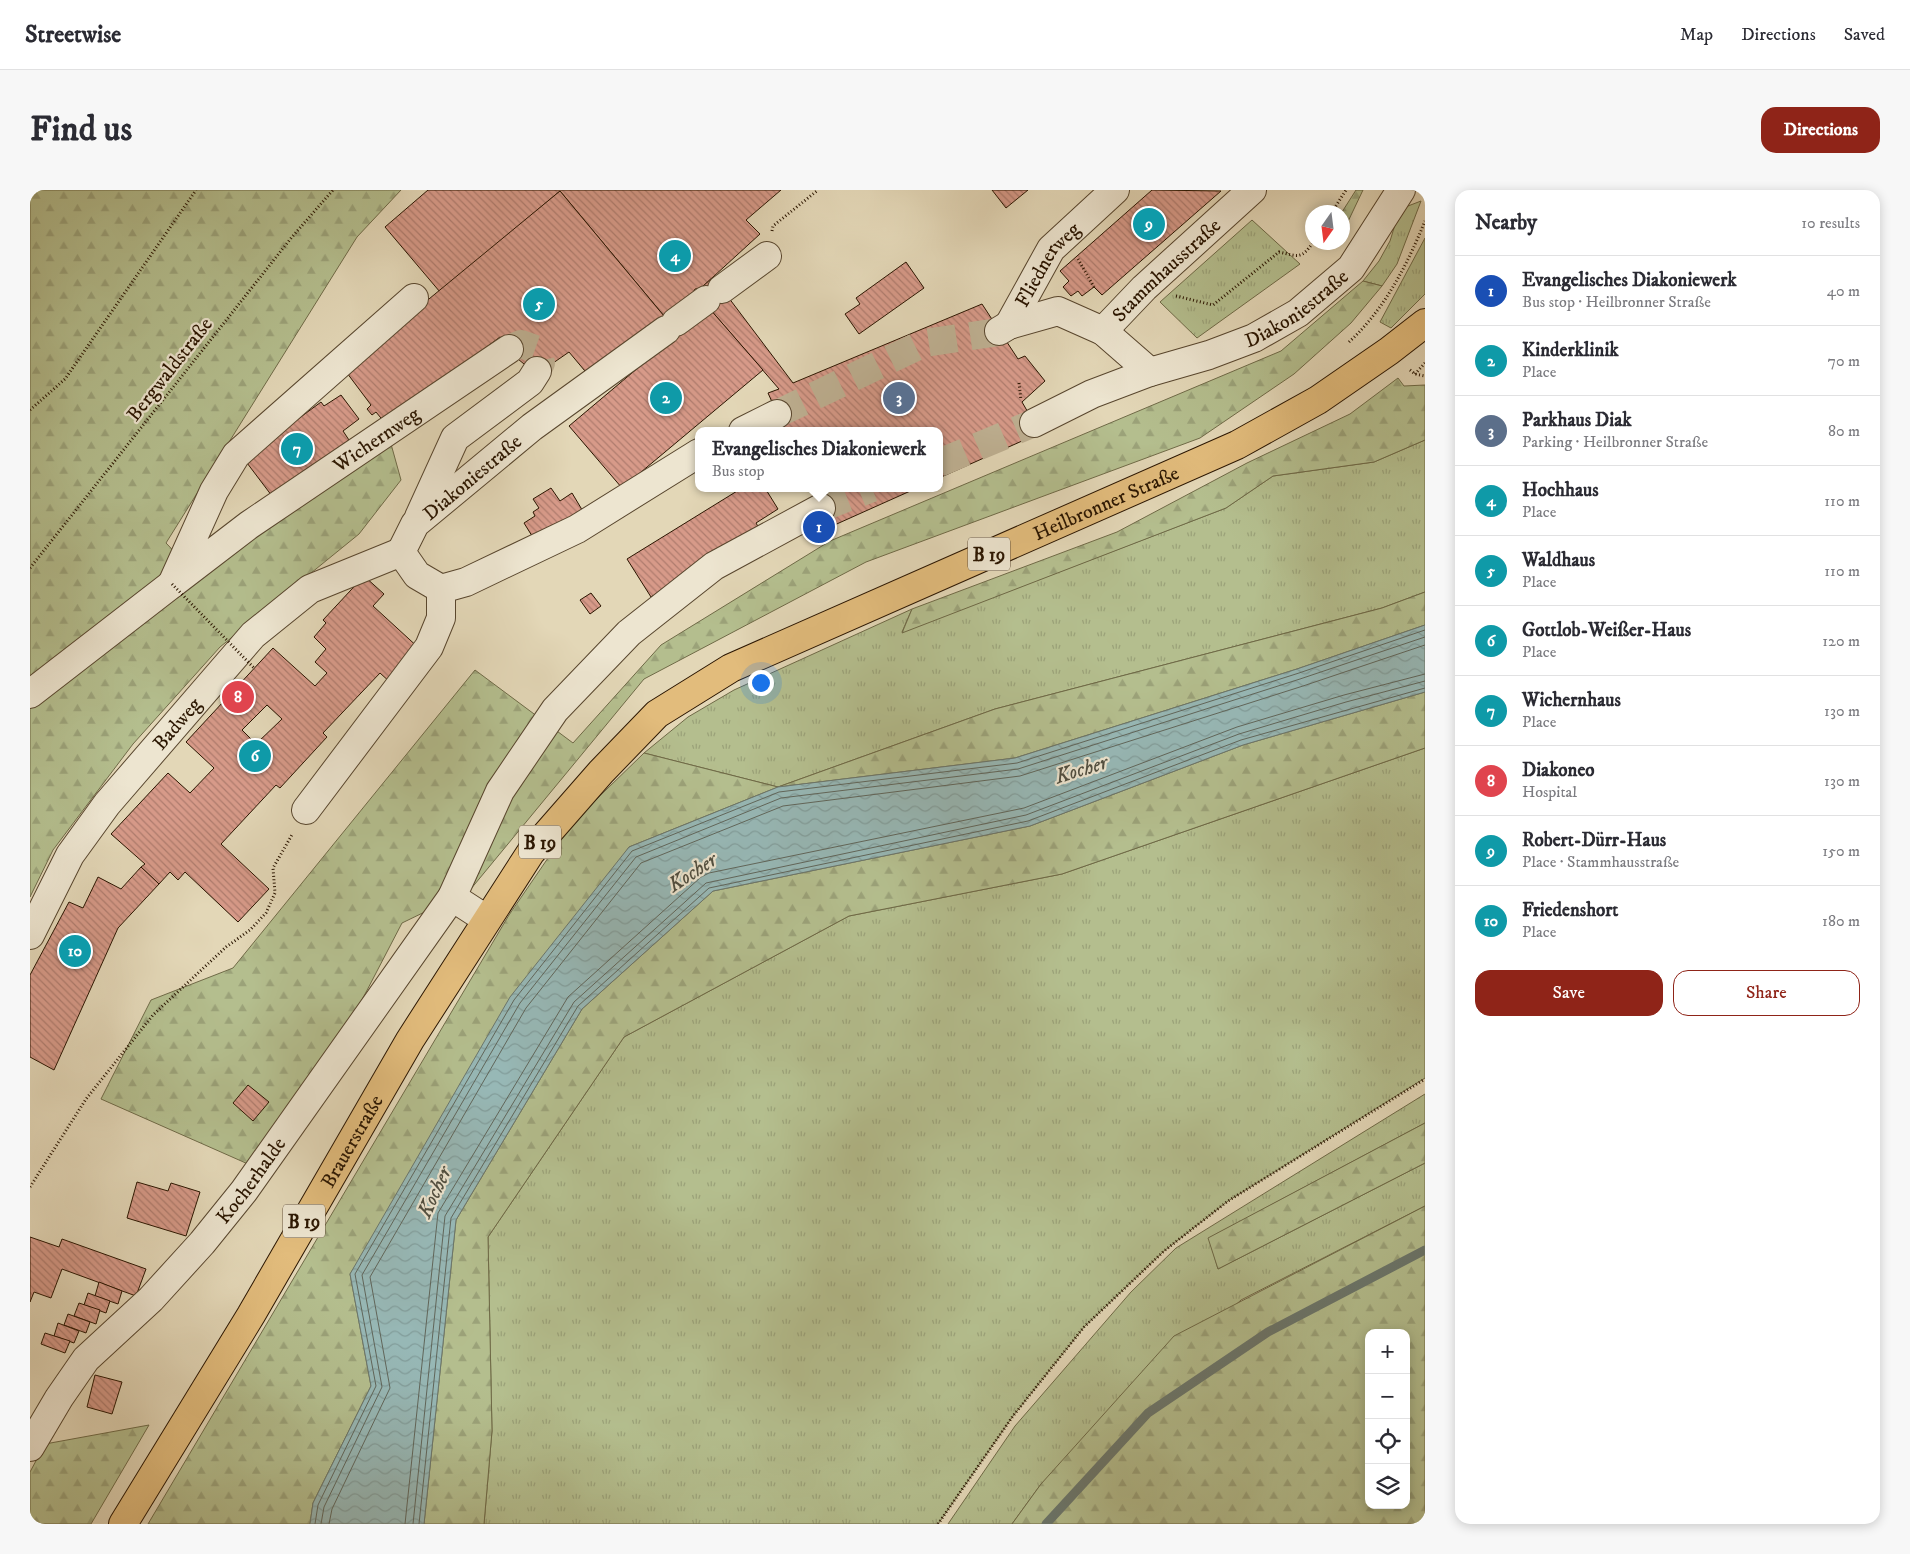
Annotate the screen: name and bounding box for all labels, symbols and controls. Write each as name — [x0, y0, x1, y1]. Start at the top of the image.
text: Streetwise — [25, 20, 121, 50]
text: Map — [1680, 24, 1713, 46]
text: Directions — [1741, 24, 1816, 46]
text: Saved — [1844, 24, 1885, 46]
button: Directions — [1761, 107, 1880, 153]
text: Find us — [30, 108, 132, 152]
pin: 9 — [1133, 205, 1165, 243]
north arrow — [1305, 205, 1350, 250]
text: Nearby — [1475, 210, 1537, 236]
text: 10 results — [1801, 213, 1860, 233]
street label: Stammhausstraße — [1107, 214, 1227, 328]
street label: Fliednerweg — [1010, 217, 1086, 312]
pin: 4 — [659, 237, 691, 275]
street label: Diakoniestraße — [1242, 265, 1354, 354]
text: Evangelisches Diakoniewerk — [1522, 269, 1737, 292]
text: 1 — [1488, 281, 1494, 301]
text: 40 m — [1827, 281, 1860, 301]
pin: 5 — [523, 285, 555, 323]
text: Bus stop · Heilbronner Straße — [1522, 292, 1711, 312]
street label: Bergwaldstraße — [122, 313, 219, 427]
text: Kinderklinik — [1522, 339, 1619, 362]
text: 2 — [1487, 351, 1495, 371]
text: 70 m — [1828, 351, 1860, 371]
text: Place — [1522, 362, 1556, 382]
pin: 2 — [650, 379, 682, 417]
pin: 3 — [883, 379, 915, 417]
street label: Wichernweg — [328, 402, 425, 479]
text: Parkhaus Diak — [1522, 409, 1632, 432]
text: 3 — [1488, 421, 1494, 441]
text: 80 m — [1828, 421, 1860, 441]
popup — [695, 427, 943, 492]
pin: 7 — [281, 430, 313, 468]
street label: Diakoniestraße — [418, 430, 527, 527]
text: Parking · Heilbronner Straße — [1522, 432, 1708, 452]
text: Evangelisches Diakoniewerk — [712, 438, 926, 461]
text: Bus stop — [712, 461, 765, 481]
street label: Heilbronner Straße — [1030, 461, 1183, 547]
text: Hochhaus — [1522, 479, 1599, 502]
text: 4 — [1486, 491, 1496, 511]
text: 110 m — [1824, 491, 1860, 511]
text: Place — [1522, 502, 1556, 522]
pin: 1 — [803, 508, 835, 546]
road number: B 19 — [968, 538, 1010, 570]
text: Waldhaus — [1522, 549, 1595, 572]
text: 5 — [1487, 561, 1495, 581]
text: 110 m — [1824, 561, 1860, 581]
text: Place — [1522, 572, 1556, 592]
text: Gottlob-Weißer-Haus — [1522, 619, 1691, 642]
text: 6 — [1487, 631, 1495, 651]
text: 120 m — [1822, 631, 1860, 651]
text: Place — [1522, 642, 1556, 662]
your location — [748, 670, 774, 696]
pin: 8 — [222, 678, 254, 716]
text: Wichernhaus — [1522, 689, 1621, 712]
street label: Badweg — [148, 693, 208, 756]
text: 7 — [1487, 701, 1495, 721]
text: 130 m — [1824, 701, 1860, 721]
text: Place — [1522, 712, 1556, 732]
pin: 6 — [239, 737, 271, 775]
water label: Kocher — [1051, 749, 1112, 791]
text: Diakoneo — [1522, 759, 1595, 782]
text: 8 — [1487, 771, 1495, 791]
text: 130 m — [1824, 771, 1860, 791]
text: Hospital — [1522, 782, 1577, 802]
road number: B 19 — [519, 826, 561, 859]
text: Robert-Dürr-Haus — [1522, 829, 1666, 852]
text: 9 — [1487, 841, 1495, 861]
text: 150 m — [1822, 841, 1860, 861]
water label: Kocher — [662, 846, 723, 899]
text: Place · Stammhausstraße — [1522, 852, 1679, 872]
text: Friedenshort — [1522, 899, 1618, 922]
text: 10 — [1484, 911, 1498, 931]
text: 180 m — [1822, 911, 1860, 931]
text: Place — [1522, 922, 1556, 942]
pin: 10 — [59, 932, 91, 970]
button: Save — [1475, 970, 1663, 1016]
button: Share — [1673, 970, 1860, 1016]
street label: Brauerstraße — [316, 1091, 390, 1193]
street label: Kocherhalde — [211, 1133, 292, 1230]
water label: Kocher — [411, 1161, 459, 1223]
road number: B 19 — [283, 1204, 325, 1238]
map controls — [1365, 1329, 1410, 1509]
button: + — [1365, 1329, 1410, 1374]
button: − — [1365, 1374, 1410, 1419]
button: locate — [1365, 1419, 1410, 1464]
button: layers — [1365, 1464, 1410, 1509]

